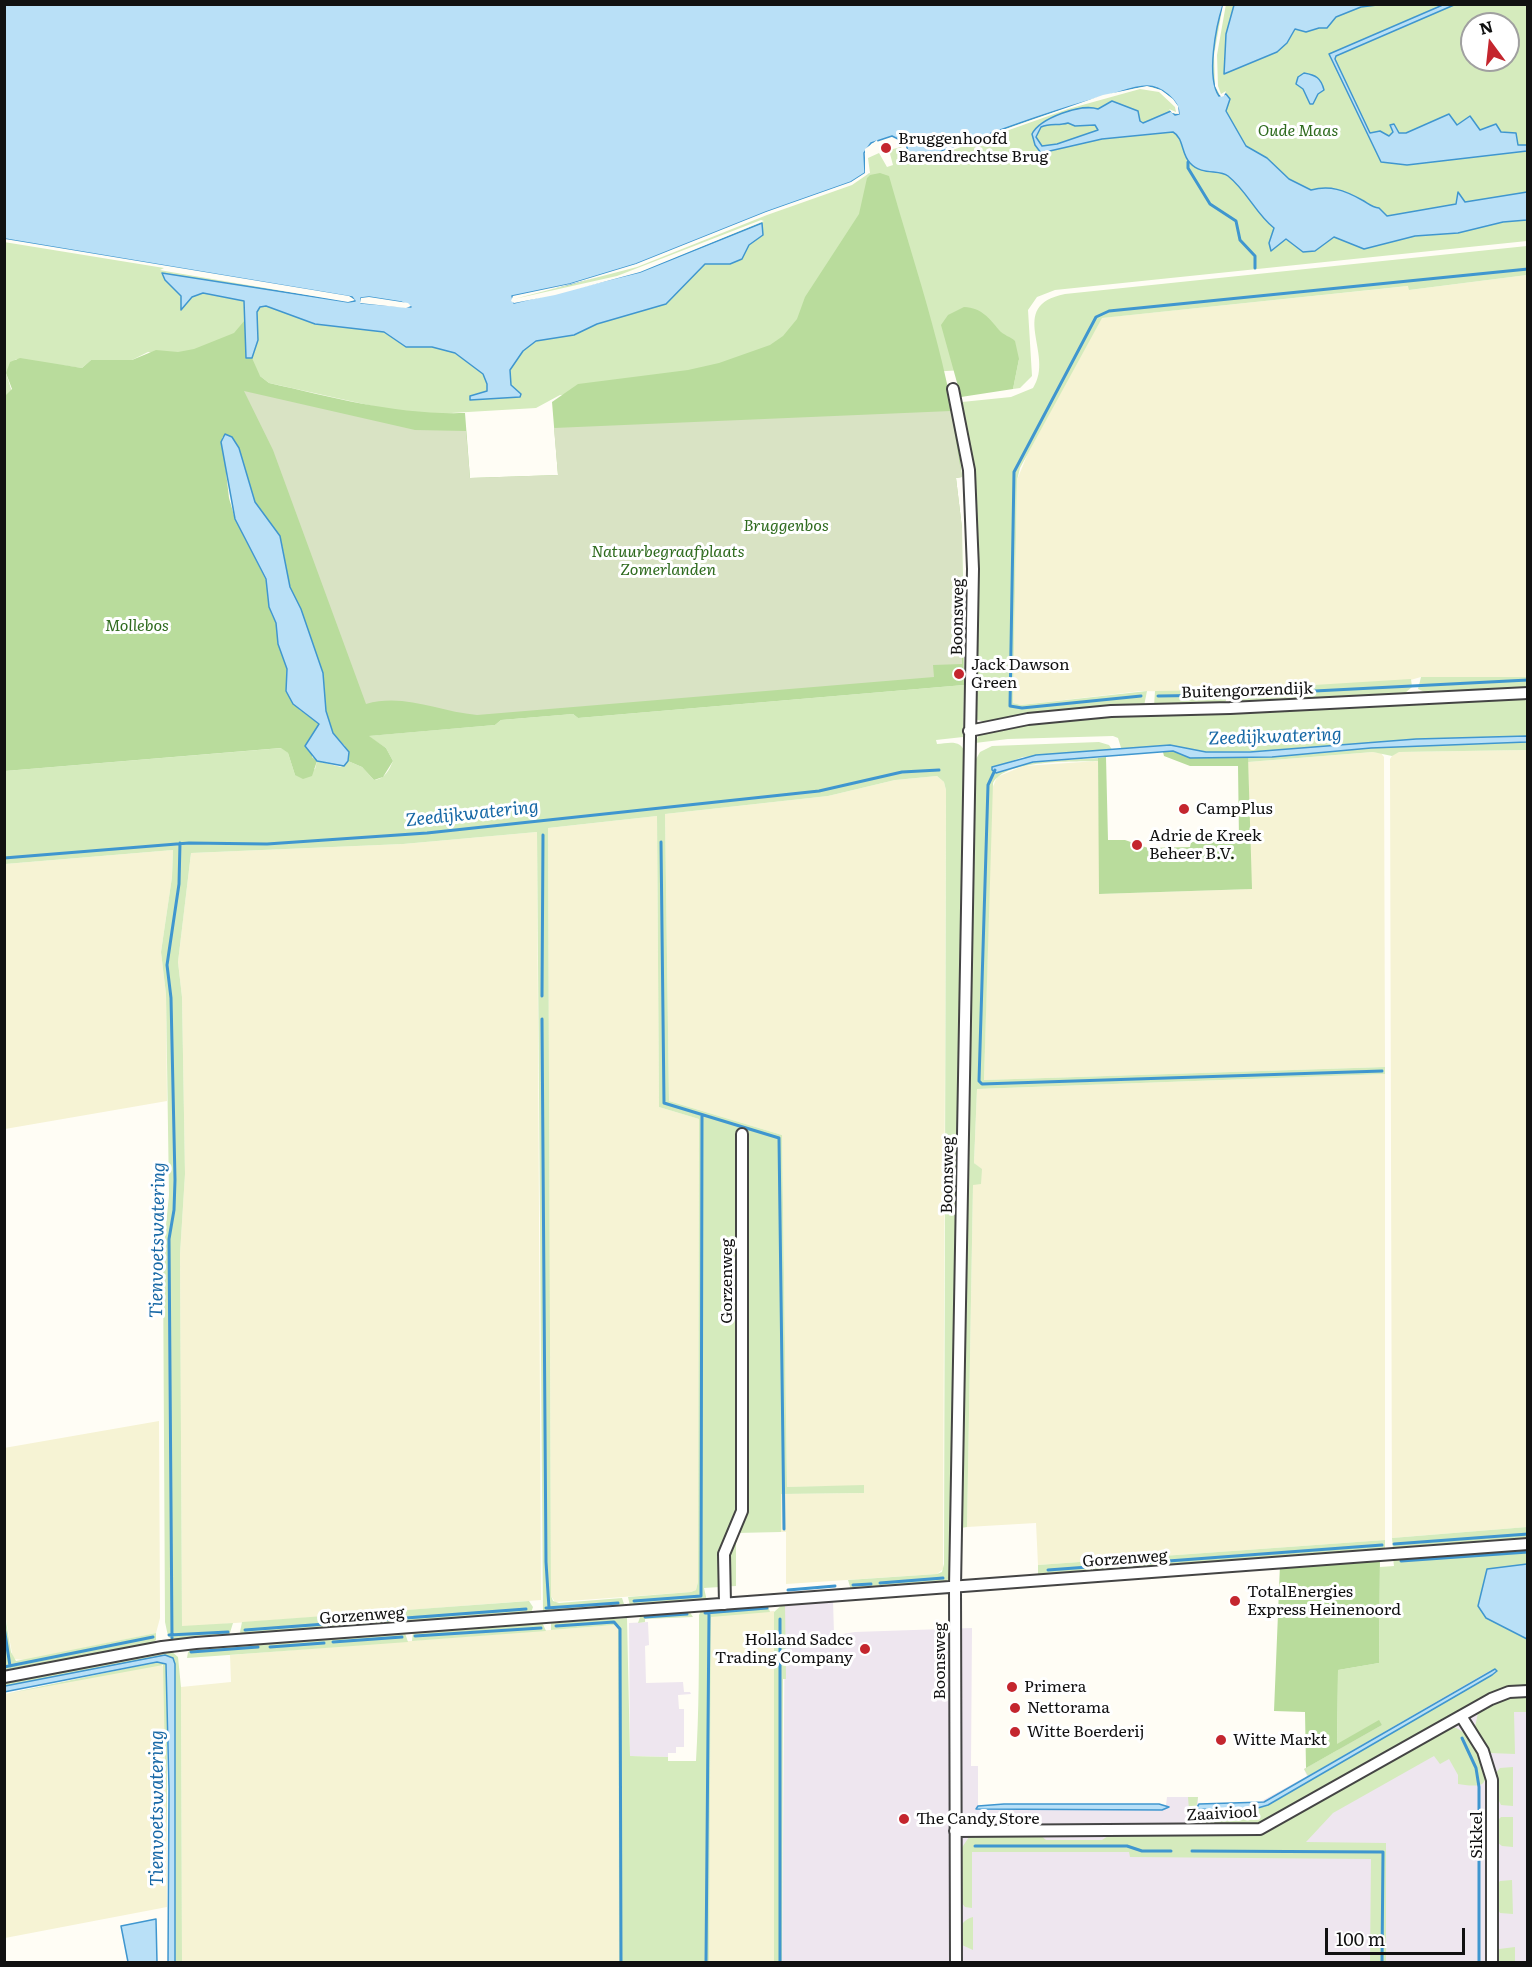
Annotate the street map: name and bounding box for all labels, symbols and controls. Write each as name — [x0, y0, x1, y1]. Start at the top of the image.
north arrow — [1460, 12, 1520, 72]
text: N — [1476, 13, 1495, 40]
park label: Oude Maas — [1258, 121, 1338, 141]
place label: Bruggenhoofd Barendrechtse Brug — [898, 129, 1049, 167]
marker: Bruggenhoofd Barendrechtse Brug — [879, 141, 893, 155]
park label: Bruggenbos — [743, 516, 829, 536]
park label: Natuurbegraafplaats Zomerlanden — [591, 542, 745, 580]
street label: Boonsweg — [948, 578, 968, 656]
park label: Mollebos — [105, 616, 169, 636]
place label: Jack Dawson Green — [971, 655, 1070, 693]
marker: Jack Dawson Green — [952, 667, 966, 681]
street label: Buitengorzendijk — [1181, 679, 1313, 703]
water label: Zeedijkwatering — [1208, 724, 1342, 750]
water label: Zeedijkwatering — [404, 796, 540, 832]
place label: CampPlus — [1196, 799, 1273, 819]
marker: CampPlus — [1177, 802, 1191, 816]
place label: Adrie de Kreek Beheer B.V. — [1149, 826, 1262, 864]
marker: Adrie de Kreek Beheer B.V. — [1130, 838, 1144, 852]
street label: Boonsweg — [938, 1136, 958, 1214]
water label: Tienvoetswatering — [146, 1162, 170, 1318]
street label: Gorzenweg — [717, 1238, 737, 1324]
street label: Gorzenweg — [1082, 1546, 1168, 1572]
place label: TotalEnergies Express Heinenoord — [1247, 1582, 1401, 1620]
marker: TotalEnergies Express Heinenoord — [1228, 1594, 1242, 1608]
street label: Gorzenweg — [319, 1603, 405, 1629]
street label: Boonsweg — [930, 1622, 950, 1700]
place label: Holland Sadcc Trading Company — [715, 1630, 853, 1668]
marker: Holland Sadcc Trading Company — [858, 1642, 872, 1656]
place label: Primera — [1024, 1677, 1086, 1697]
marker: Primera — [1005, 1680, 1019, 1694]
place label: Nettorama — [1027, 1698, 1110, 1718]
marker: Nettorama — [1008, 1701, 1022, 1715]
place label: Witte Boerderij — [1027, 1722, 1144, 1742]
marker: Witte Boerderij — [1008, 1725, 1022, 1739]
water label: Tienvoetswatering — [147, 1730, 169, 1886]
place label: Witte Markt — [1233, 1730, 1327, 1750]
marker: Witte Markt — [1214, 1733, 1228, 1747]
street label: Zaaiviool — [1186, 1803, 1258, 1825]
place label: The Candy Store — [916, 1809, 1040, 1829]
street label: Sikkel — [1467, 1811, 1487, 1859]
marker: The Candy Store — [897, 1812, 911, 1826]
scale bar — [1328, 1916, 1468, 1954]
text: 100 m — [1336, 1925, 1385, 1952]

